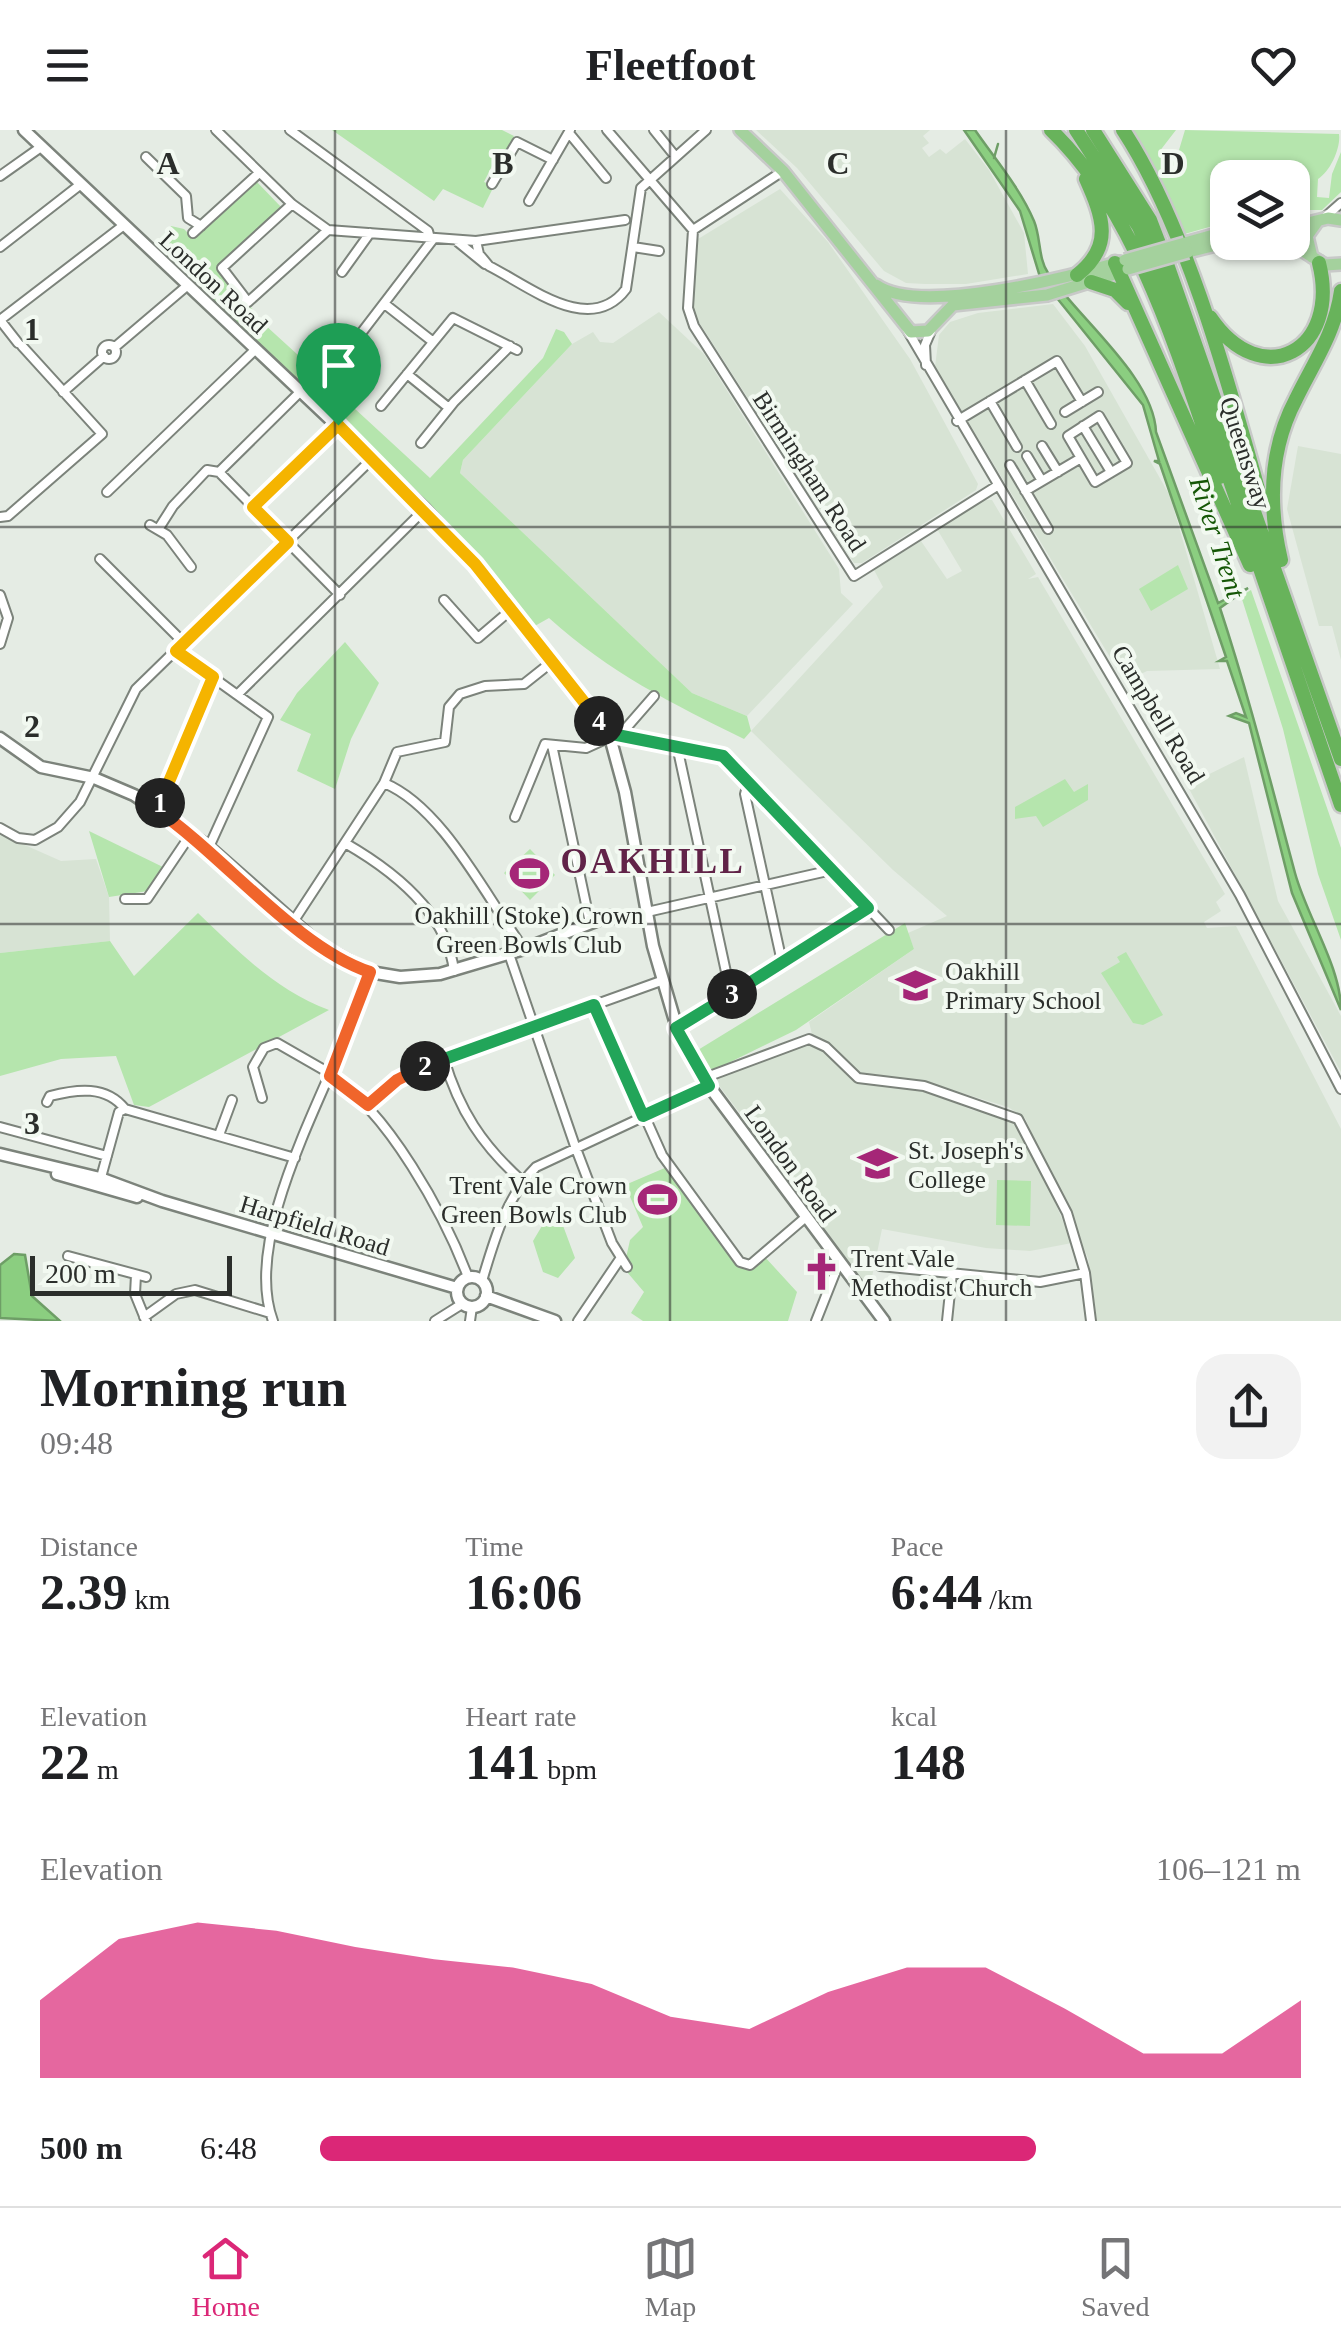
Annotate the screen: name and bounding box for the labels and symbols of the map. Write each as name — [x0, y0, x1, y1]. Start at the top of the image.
text: A — [156, 145, 180, 181]
text: B — [492, 145, 514, 181]
text: C — [826, 145, 850, 181]
text: D — [1161, 145, 1185, 181]
street label: London Road — [154, 226, 273, 339]
text: 1 — [24, 311, 40, 347]
pin — [296, 323, 381, 426]
street label: Birmingham Road — [748, 386, 872, 557]
street label: Queensway — [1215, 394, 1277, 513]
water label: River Trent — [1183, 472, 1252, 603]
street label: Campbell Road — [1107, 640, 1211, 789]
pin: 4 — [574, 696, 624, 746]
text: 2 — [24, 708, 40, 744]
pin: 1 — [135, 778, 185, 828]
district label: OAKHILL — [561, 842, 745, 881]
sports icon: Oakhill (Stoke) Crown Green Bowls Club — [508, 853, 550, 895]
place label: Oakhill (Stoke) Crown Green Bowls Club — [414, 902, 644, 958]
place label: Oakhill Primary School — [945, 958, 1101, 1014]
school or university icon: Oakhill Primary School — [894, 964, 936, 1006]
pin: 3 — [707, 969, 757, 1019]
pin: 2 — [400, 1041, 450, 1091]
street label: London Road — [739, 1100, 842, 1227]
text: 3 — [24, 1105, 40, 1141]
place label: St. Joseph's College — [908, 1137, 1024, 1193]
school or university icon: St. Joseph's College — [857, 1143, 899, 1185]
place label: Trent Vale Crown Green Bowls Club — [441, 1172, 627, 1228]
sports icon: Trent Vale Crown Green Bowls Club — [636, 1178, 678, 1220]
street label: Harpfield Road — [237, 1190, 393, 1261]
place label: Trent Vale Methodist Church — [851, 1245, 1033, 1301]
scale bar — [30, 1251, 232, 1296]
church icon: Trent Vale Methodist Church — [800, 1251, 842, 1293]

